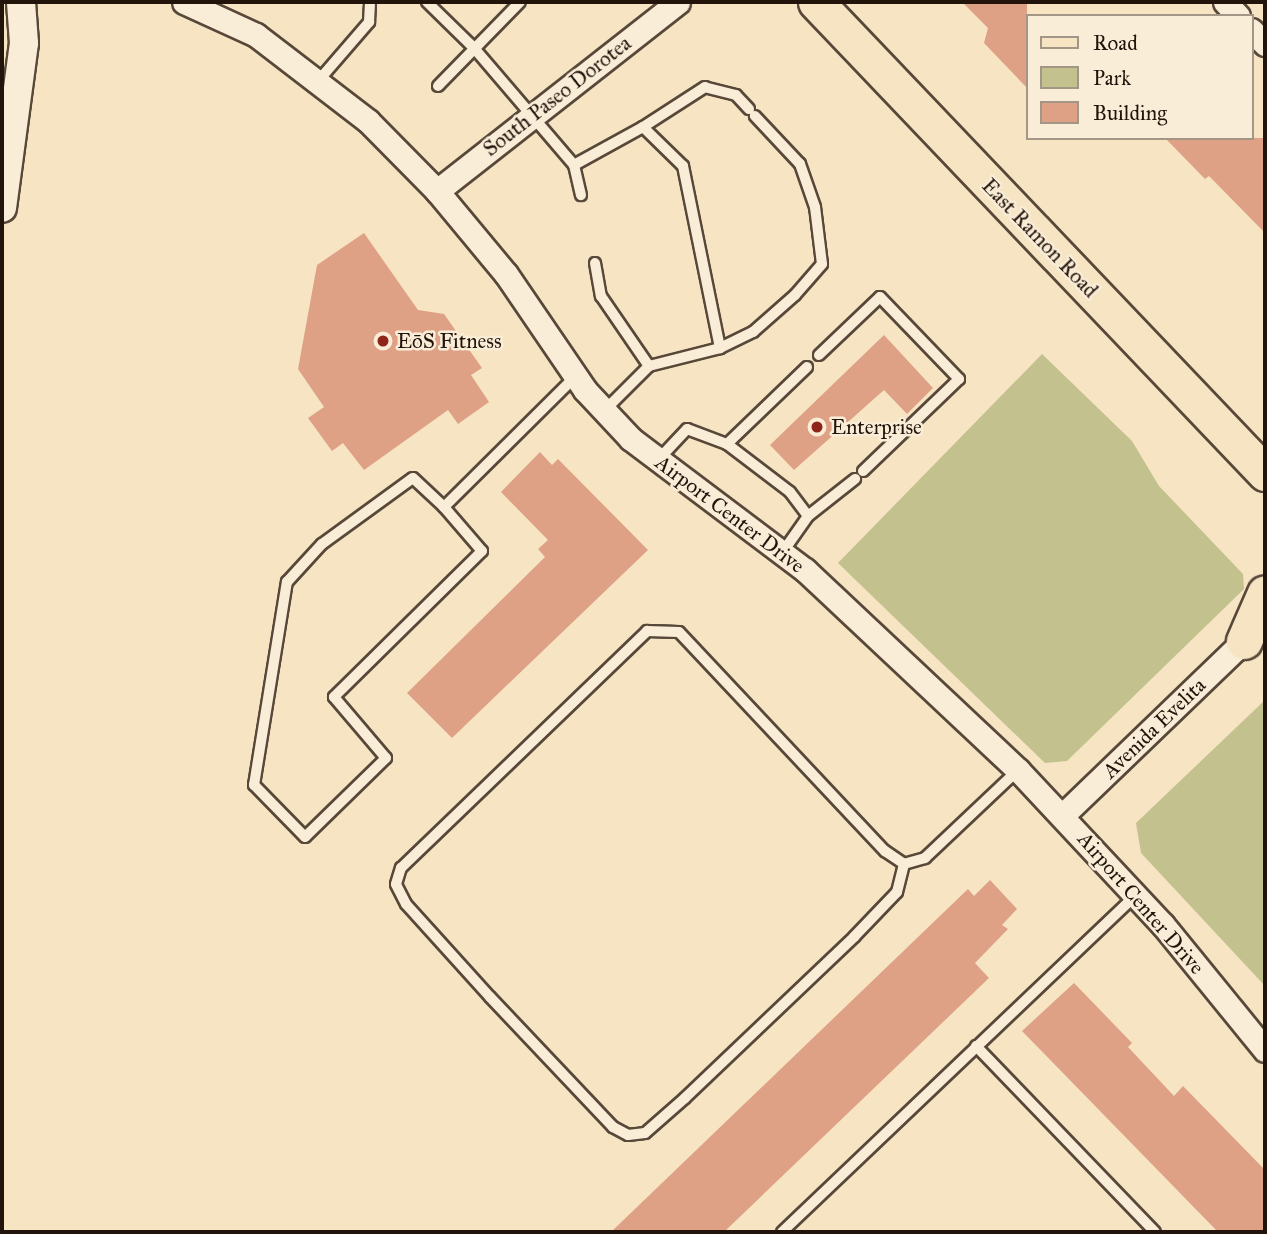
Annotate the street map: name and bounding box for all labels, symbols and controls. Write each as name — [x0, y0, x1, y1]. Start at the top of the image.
legend — [1026, 14, 1253, 140]
street label: South Paseo Dorotea — [478, 30, 636, 162]
text: Road — [1093, 30, 1138, 56]
text: Park — [1093, 65, 1131, 91]
text: Building — [1093, 100, 1167, 126]
street label: East Ramon Road — [977, 173, 1103, 303]
place label: EōS Fitness — [397, 328, 502, 354]
marker: EōS Fitness — [375, 333, 391, 349]
place label: Enterprise — [831, 414, 922, 440]
marker: Enterprise — [809, 419, 825, 435]
street label: Airport Center Drive — [650, 450, 810, 578]
street label: Avenida Evelita — [1097, 673, 1211, 783]
street label: Airport Center Drive — [1072, 827, 1210, 979]

